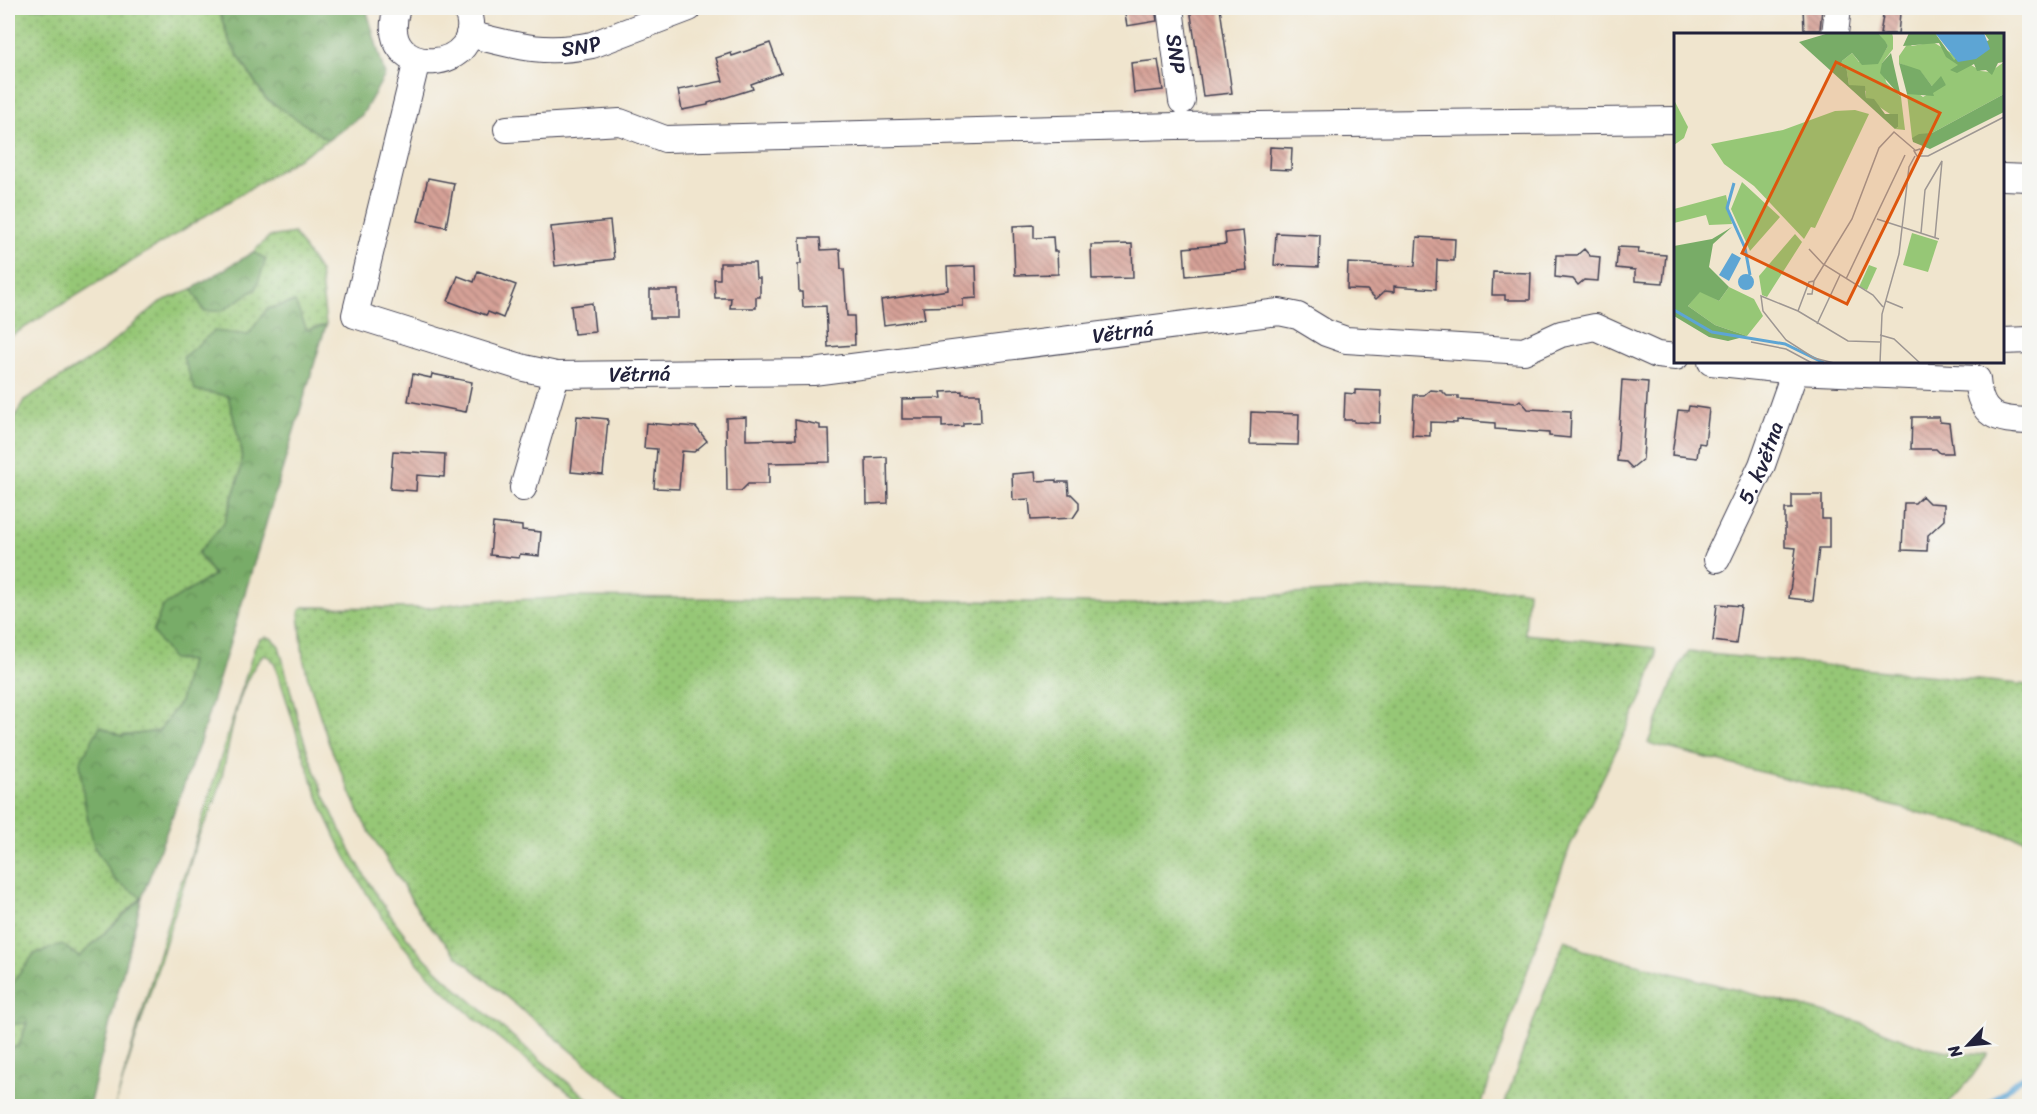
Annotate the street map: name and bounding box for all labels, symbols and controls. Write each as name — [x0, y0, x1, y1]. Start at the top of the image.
street label: SNP — [559, 24, 607, 68]
street label: SNP — [1154, 31, 1197, 76]
inset map — [1674, 33, 2004, 363]
street label: Větrná — [1090, 309, 1156, 355]
street label: Větrná — [609, 355, 671, 393]
street label: 5. května — [1727, 416, 1795, 511]
north arrow — [1938, 1015, 1998, 1075]
text: N — [1939, 1039, 1971, 1064]

